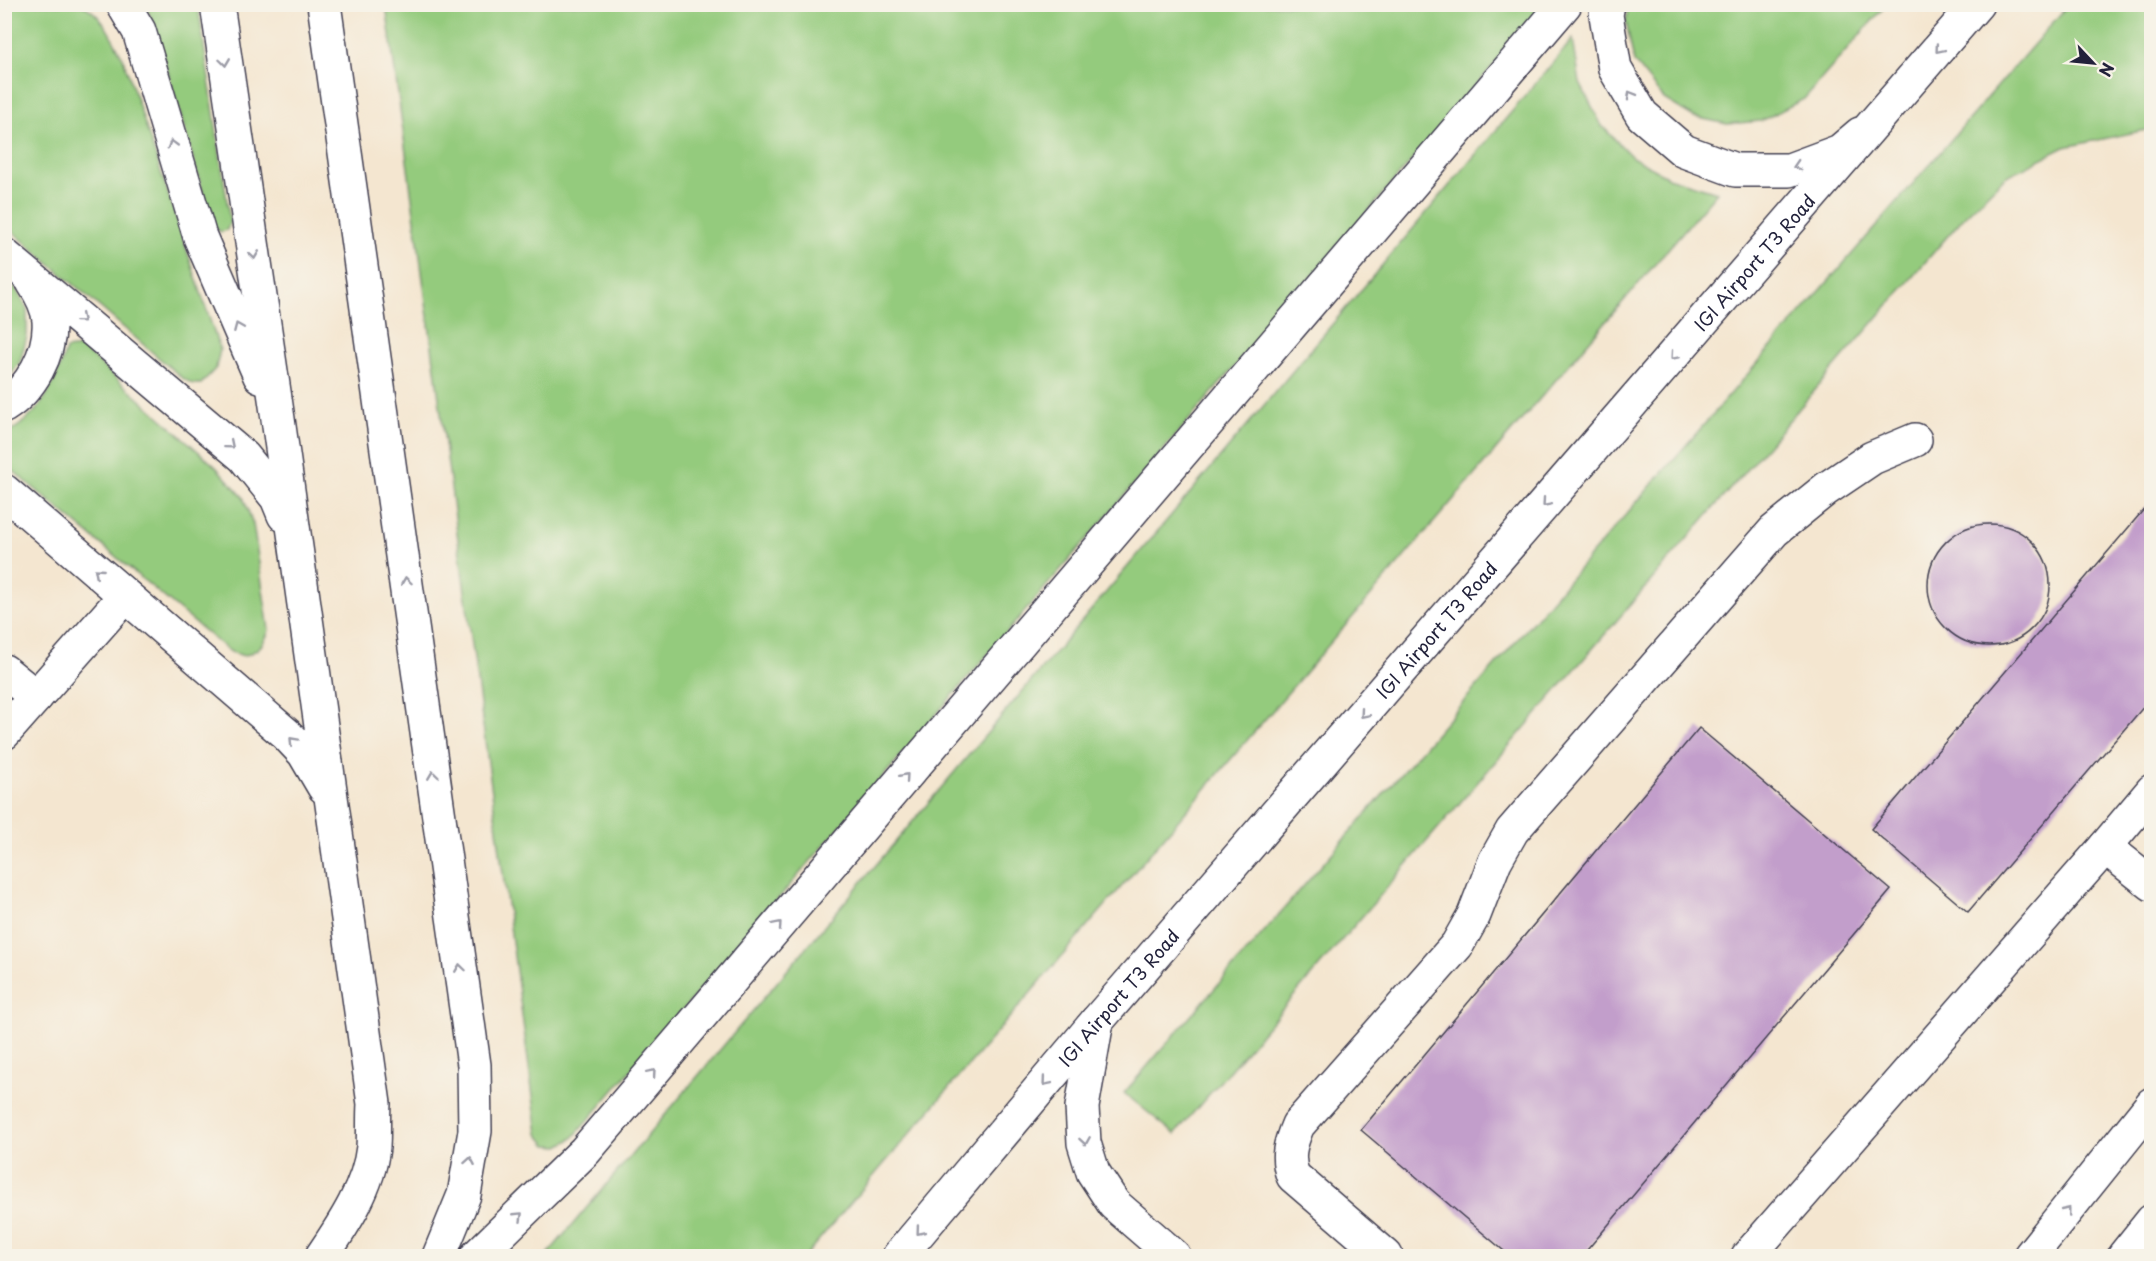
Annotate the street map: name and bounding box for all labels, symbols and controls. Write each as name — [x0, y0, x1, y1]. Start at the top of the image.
north arrow — [2063, 33, 2123, 93]
one-way arrow — [1935, 42, 1946, 53]
one-way arrow — [219, 58, 231, 67]
text: N — [2094, 59, 2121, 81]
one-way arrow — [1626, 91, 1638, 101]
one-way arrow — [167, 139, 179, 150]
one-way arrow — [1792, 159, 1803, 172]
street label: IGI Airport T3 Road — [1687, 188, 1821, 336]
one-way arrow — [247, 251, 259, 260]
one-way arrow — [74, 312, 85, 323]
one-way arrow — [234, 322, 246, 333]
one-way arrow — [1670, 349, 1681, 360]
one-way arrow — [223, 438, 234, 449]
one-way arrow — [1542, 496, 1553, 507]
street label: IGI Airport T3 Road — [1369, 555, 1503, 704]
one-way arrow — [94, 568, 105, 579]
one-way arrow — [400, 577, 412, 586]
one-way arrow — [1360, 707, 1371, 718]
one-way arrow — [289, 737, 300, 747]
one-way arrow — [427, 770, 439, 779]
one-way arrow — [898, 773, 909, 784]
one-way arrow — [771, 921, 782, 932]
street label: IGI Airport T3 Road — [1051, 923, 1185, 1072]
one-way arrow — [455, 963, 467, 972]
one-way arrow — [644, 1069, 655, 1080]
one-way arrow — [1042, 1075, 1053, 1086]
one-way arrow — [1078, 1136, 1090, 1146]
one-way arrow — [463, 1157, 476, 1167]
one-way arrow — [2059, 1207, 2070, 1218]
one-way arrow — [511, 1212, 522, 1223]
one-way arrow — [917, 1224, 928, 1235]

